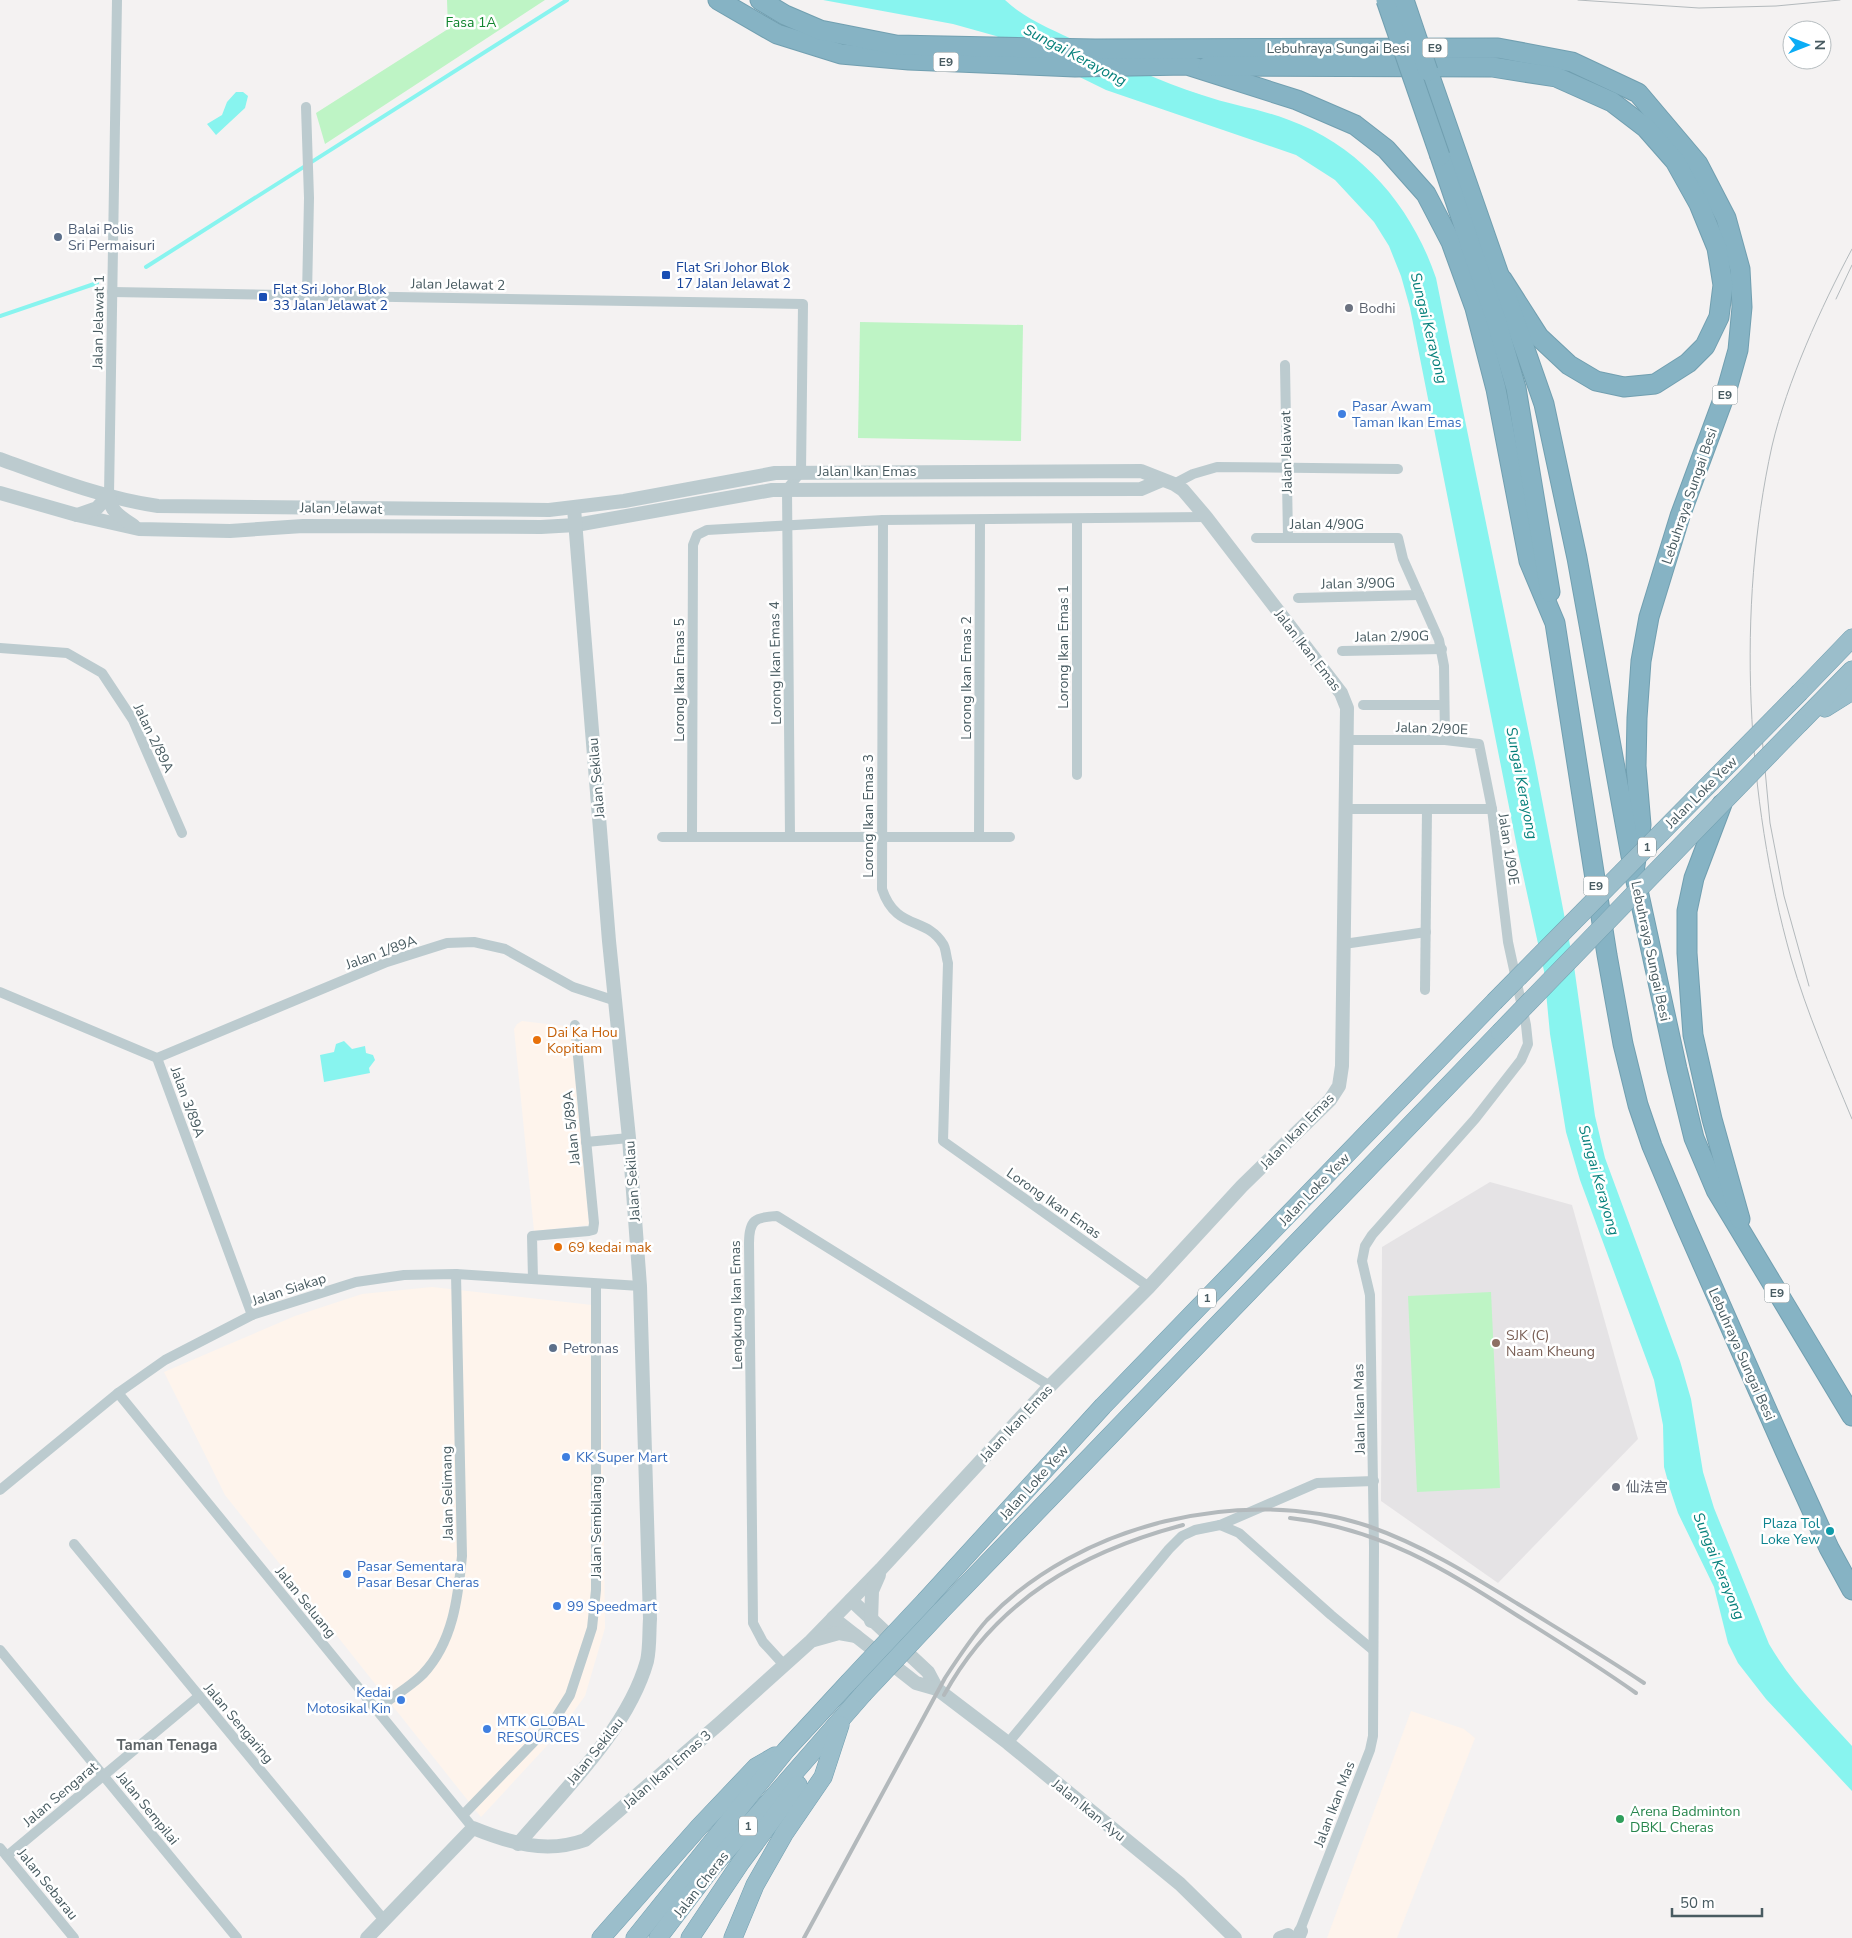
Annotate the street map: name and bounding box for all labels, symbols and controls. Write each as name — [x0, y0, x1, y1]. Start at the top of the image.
park label: Fasa 1A — [445, 13, 497, 32]
water label: Sungai Kerayong — [1020, 19, 1130, 91]
north arrow — [1782, 20, 1832, 70]
road number: E9 — [1422, 38, 1448, 58]
street label: Lebuhraya Sungai Besi — [1266, 39, 1410, 58]
text: N — [1810, 40, 1829, 50]
road number: E9 — [934, 52, 958, 72]
place label: Balai Polis Sri Permaisuri — [68, 220, 155, 255]
marker: Balai Polis Sri Permaisuri — [52, 231, 64, 243]
place label: Flat Sri Johor Blok 17 Jalan Jelawat 2 — [676, 258, 791, 293]
marker: Flat Sri Johor Blok 17 Jalan Jelawat 2 — [660, 269, 672, 281]
water label: Sungai Kerayong — [1406, 270, 1453, 386]
street label: Jalan Jelawat 2 — [410, 274, 505, 295]
street label: Jalan Jelawat 1 — [88, 275, 109, 370]
place label: Flat Sri Johor Blok 33 Jalan Jelawat 2 — [273, 280, 388, 315]
marker: Flat Sri Johor Blok 33 Jalan Jelawat 2 — [257, 291, 269, 303]
place label: Bodhi — [1359, 299, 1396, 318]
marker: Bodhi — [1343, 302, 1355, 314]
road number: E9 — [1712, 386, 1738, 404]
place label: Pasar Awam Taman Ikan Emas — [1352, 397, 1462, 432]
marker: Pasar Awam Taman Ikan Emas — [1336, 408, 1348, 420]
street label: Jalan Jelawat — [1276, 410, 1297, 494]
street label: Lebuhraya Sungai Besi — [1657, 425, 1722, 567]
street label: Jalan Ikan Emas — [817, 462, 917, 481]
street label: Jalan Jelawat — [299, 498, 382, 519]
street label: Jalan 4/90G — [1289, 515, 1364, 534]
street label: Jalan 3/90G — [1320, 573, 1395, 594]
street label: Lorong Ikan Emas 1 — [1054, 585, 1073, 709]
street label: Lorong Ikan Emas 4 — [765, 601, 786, 725]
street label: Jalan Ikan Emas — [1269, 605, 1346, 695]
street label: Lorong Ikan Emas 2 — [957, 616, 976, 740]
street label: Lorong Ikan Emas 5 — [670, 618, 689, 742]
street label: Jalan 2/90G — [1354, 626, 1429, 647]
street label: Jalan 2/89A — [128, 700, 178, 776]
street label: Jalan 2/90E — [1394, 718, 1468, 739]
water label: Sungai Kerayong — [1501, 725, 1543, 841]
street label: Jalan Sekilau — [584, 737, 610, 820]
street label: Jalan Loke Yew — [1660, 752, 1742, 833]
street label: Lorong Ikan Emas 3 — [859, 754, 878, 878]
street label: Jalan 1/90E — [1493, 811, 1524, 886]
road number: 1 — [1638, 838, 1656, 856]
road number: E9 — [1584, 876, 1608, 896]
street label: Lebuhraya Sungai Besi — [1626, 879, 1675, 1023]
street label: Jalan 1/89A — [342, 931, 419, 974]
place label: Dai Ka Hou Kopitiam — [547, 1023, 618, 1058]
marker: Dai Ka Hou Kopitiam — [531, 1034, 543, 1046]
street label: Jalan 3/89A — [166, 1063, 209, 1140]
street label: Jalan Ikan Emas — [1255, 1089, 1339, 1174]
street label: Jalan 5/89A — [558, 1090, 585, 1167]
water label: Sungai Kerayong — [1574, 1123, 1624, 1238]
street label: Jalan Sekilau — [620, 1140, 645, 1223]
street label: Jalan Loke Yew — [1274, 1149, 1354, 1231]
street label: Lorong Ikan Emas — [1003, 1164, 1105, 1243]
place label: 69 kedai mak — [568, 1238, 653, 1257]
street label: Lengkung Ikan Emas — [726, 1240, 747, 1370]
marker: 69 kedai mak — [552, 1241, 564, 1253]
street label: Jalan Siakap — [249, 1269, 329, 1311]
road number: E9 — [1764, 1284, 1790, 1302]
street label: Lebuhraya Sungai Besi — [1704, 1285, 1779, 1423]
road number: 1 — [1198, 1289, 1216, 1308]
place label: SJK (C) Naam Kheung — [1506, 1326, 1595, 1361]
marker: SJK (C) Naam Kheung — [1490, 1337, 1502, 1349]
place label: Petronas — [563, 1339, 619, 1358]
marker: Petronas — [547, 1342, 559, 1354]
street label: Jalan Ikan Mas — [1349, 1363, 1370, 1455]
street label: Jalan Ikan Emas — [975, 1381, 1057, 1467]
street label: Jalan Loke Yew — [995, 1441, 1073, 1525]
street label: Jalan Selimang — [437, 1446, 458, 1541]
place label: KK Super Mart — [576, 1448, 668, 1467]
marker: KK Super Mart — [560, 1451, 572, 1463]
street label: Jalan Sembilang — [587, 1476, 606, 1579]
place label: 仙法宫 — [1626, 1478, 1668, 1497]
marker: 仙法宫 — [1610, 1481, 1622, 1493]
water label: Sungai Kerayong — [1688, 1509, 1750, 1623]
place label: Plaza Tol Loke Yew — [1760, 1514, 1821, 1549]
marker: Plaza Tol Loke Yew — [1824, 1525, 1836, 1537]
place label: Pasar Sementara Pasar Besar Cheras — [357, 1557, 480, 1592]
street label: Jalan Seluang — [270, 1562, 340, 1642]
marker: Pasar Sementara Pasar Besar Cheras — [341, 1568, 353, 1580]
place label: 99 Speedmart — [567, 1597, 657, 1616]
marker: 99 Speedmart — [551, 1600, 563, 1612]
street label: Jalan Sengaring — [199, 1678, 278, 1767]
place label: Kedai Motosikal Kin — [307, 1683, 391, 1718]
marker: Kedai Motosikal Kin — [395, 1694, 407, 1706]
place label: MTK GLOBAL RESOURCES — [497, 1712, 585, 1747]
street label: Jalan Sekilau — [562, 1714, 628, 1789]
marker: MTK GLOBAL RESOURCES — [481, 1723, 493, 1735]
street label: Jalan Ikan Emas 3 — [619, 1726, 715, 1814]
district label: Taman Tenaga — [116, 1735, 218, 1755]
street label: Jalan Sengarat — [18, 1757, 102, 1832]
street label: Jalan Ikan Mas — [1309, 1758, 1360, 1851]
street label: Jalan Sempilai — [111, 1767, 183, 1849]
street label: Jalan Ikan Ayu — [1047, 1774, 1129, 1846]
place label: Arena Badminton DBKL Cheras — [1630, 1802, 1740, 1837]
marker: Arena Badminton DBKL Cheras — [1614, 1813, 1626, 1825]
road number: 1 — [739, 1816, 757, 1835]
street label: Jalan Sebarau — [12, 1844, 82, 1924]
street label: Jalan Cheras — [669, 1847, 733, 1922]
scale bar — [1672, 1886, 1762, 1918]
text: 50 m — [1680, 1893, 1715, 1913]

